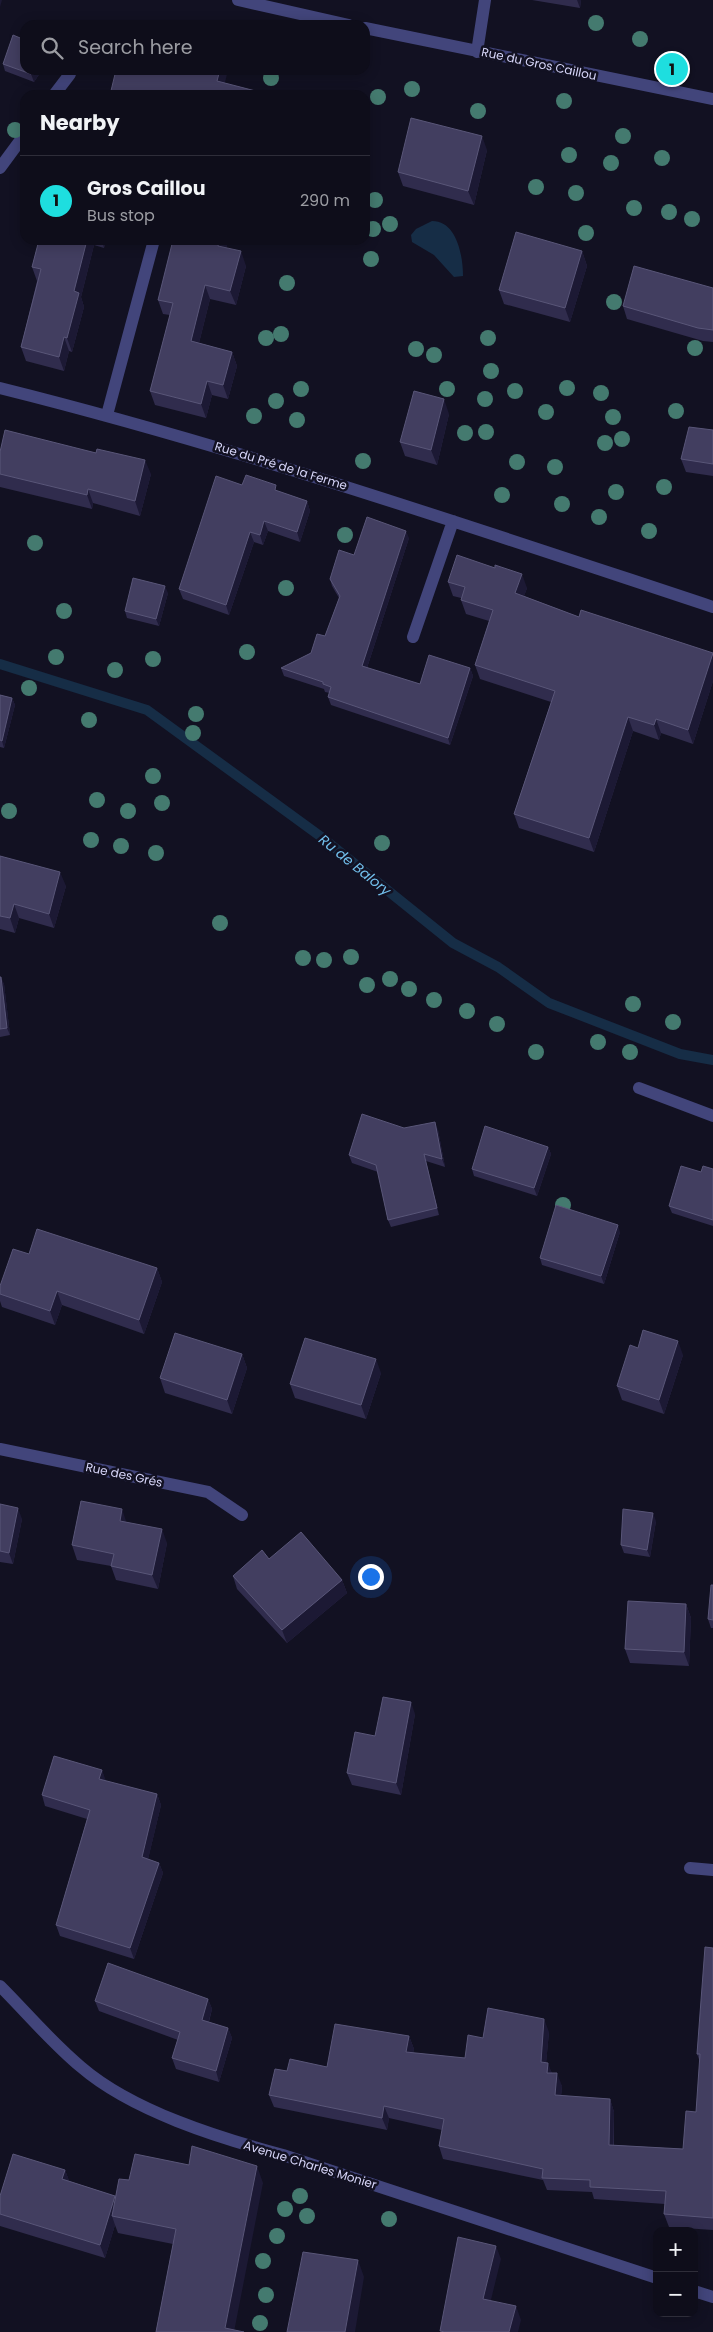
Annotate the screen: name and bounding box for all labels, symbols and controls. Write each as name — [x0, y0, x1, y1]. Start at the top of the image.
search box — [20, 20, 370, 75]
icon: search — [38, 34, 66, 62]
text: Search here — [78, 34, 192, 61]
street label: Rue du Gros Caillou — [480, 43, 598, 84]
pin: 1 — [656, 50, 688, 88]
text: Nearby — [40, 108, 120, 137]
text: Gros Caillou — [87, 175, 205, 202]
text: 1 — [53, 189, 59, 212]
text: 290 m — [300, 189, 350, 212]
text: Bus stop — [87, 204, 155, 227]
street label: Rue du Pré de la Ferme — [213, 437, 349, 494]
water label: Ru de Balory — [315, 830, 396, 901]
street label: Rue des Grés — [84, 1458, 164, 1491]
your location — [358, 1564, 384, 1590]
street label: Avenue Charles Monier — [242, 2136, 379, 2193]
map controls — [653, 2227, 698, 2317]
button: + — [653, 2227, 698, 2272]
button: − — [653, 2272, 698, 2317]

